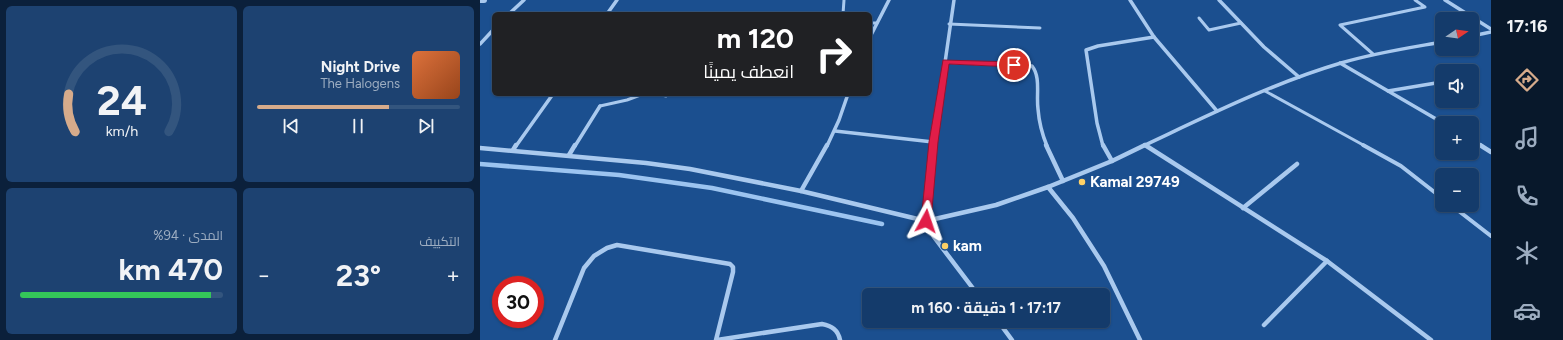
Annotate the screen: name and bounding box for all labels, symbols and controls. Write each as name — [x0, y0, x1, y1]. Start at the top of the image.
north arrow — [1435, 12, 1479, 56]
map controls — [1435, 12, 1479, 212]
text: 17:16 — [1506, 15, 1548, 37]
text: 120 m — [717, 21, 794, 55]
icon: right — [808, 28, 860, 80]
pin — [997, 48, 1031, 82]
icon: arrive — [1003, 54, 1025, 76]
text: Night Drive — [321, 58, 400, 76]
text: انعطف يمينًا — [703, 61, 794, 83]
button: sound — [1435, 64, 1479, 108]
icon: directions — [1513, 66, 1541, 94]
text: 24 — [96, 75, 147, 125]
text: The Halogens — [320, 76, 400, 91]
icon: previous — [280, 115, 302, 137]
icon: pause — [347, 115, 369, 137]
icon: next — [415, 115, 437, 137]
button: + — [1435, 116, 1479, 160]
text: km/h — [105, 121, 138, 139]
icon: music — [1513, 124, 1541, 152]
button: − — [1435, 168, 1479, 212]
place label: Kamal 29749 — [1090, 173, 1180, 191]
marker: Kamal 29749 — [1077, 177, 1087, 187]
icon: phone — [1513, 182, 1541, 210]
position arrow — [905, 200, 947, 242]
text: المدى · 94% — [153, 228, 223, 243]
text: التكييف — [419, 234, 460, 249]
place label: kam — [953, 237, 982, 255]
icon: climate — [1513, 239, 1541, 267]
marker: kam — [940, 241, 950, 251]
text: 470 km — [118, 251, 223, 288]
text: 23° — [336, 257, 381, 294]
text: − — [257, 262, 271, 289]
text: + — [446, 262, 460, 289]
speed limit sign: 30 — [492, 276, 544, 328]
icon: car — [1513, 297, 1541, 325]
text: 17:17 · 1 دقيقة · 160 m — [911, 299, 1061, 317]

